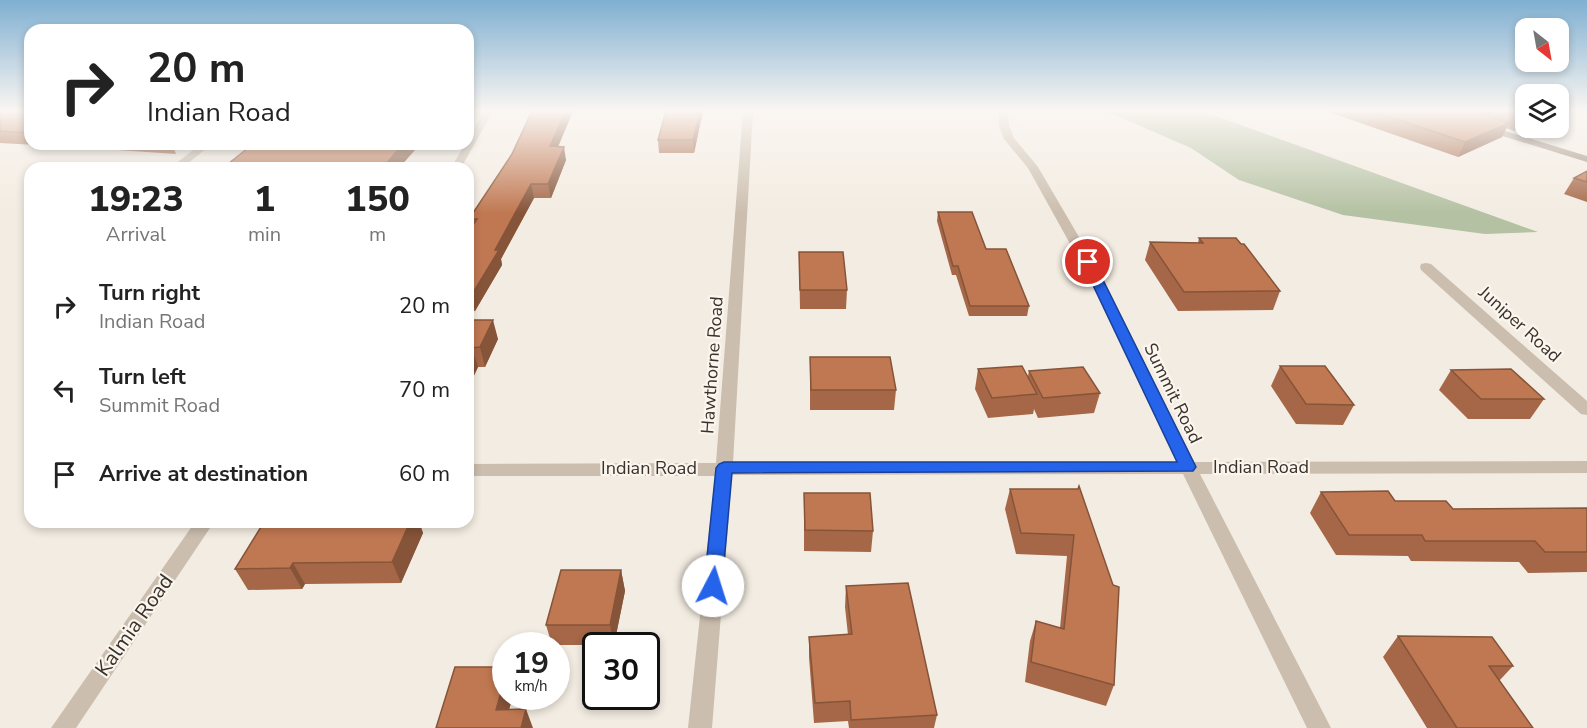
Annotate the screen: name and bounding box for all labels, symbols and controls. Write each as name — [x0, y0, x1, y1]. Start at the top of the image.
north arrow — [1515, 18, 1569, 72]
map controls — [1515, 18, 1569, 138]
text: 20 m — [147, 40, 246, 97]
icon: right — [48, 48, 126, 126]
button: layers — [1515, 84, 1569, 138]
text: Indian Road — [147, 94, 291, 131]
text: 19:23 — [88, 175, 184, 224]
text: 1 — [254, 175, 275, 224]
text: 150 — [345, 175, 410, 224]
text: Arrival — [106, 221, 166, 248]
text: min — [248, 221, 281, 248]
text: m — [369, 221, 386, 248]
pin — [1062, 236, 1113, 287]
icon: arrive — [1071, 245, 1104, 278]
text: Turn right — [99, 278, 200, 308]
street label: Juniper Road — [1473, 280, 1566, 367]
icon: right — [48, 290, 81, 323]
text: 20 m — [399, 291, 450, 321]
street label: Hawthorne Road — [695, 295, 729, 435]
text: Indian Road — [99, 308, 205, 335]
street label: Summit Road — [1138, 339, 1208, 447]
text: Turn left — [99, 362, 186, 392]
icon: left — [48, 374, 81, 407]
text: 70 m — [399, 375, 450, 405]
text: Summit Road — [99, 392, 220, 419]
street label: Indian Road — [1213, 455, 1309, 479]
street label: Indian Road — [601, 456, 697, 480]
icon: arrive — [48, 458, 81, 491]
text: Arrive at destination — [99, 459, 308, 489]
text: 60 m — [399, 459, 450, 489]
position arrow — [681, 554, 745, 618]
street label: Kalmia Road — [88, 568, 180, 682]
speed limit sign: 30 — [582, 632, 660, 710]
text: 19 — [513, 643, 549, 684]
text: km/h — [514, 676, 548, 696]

